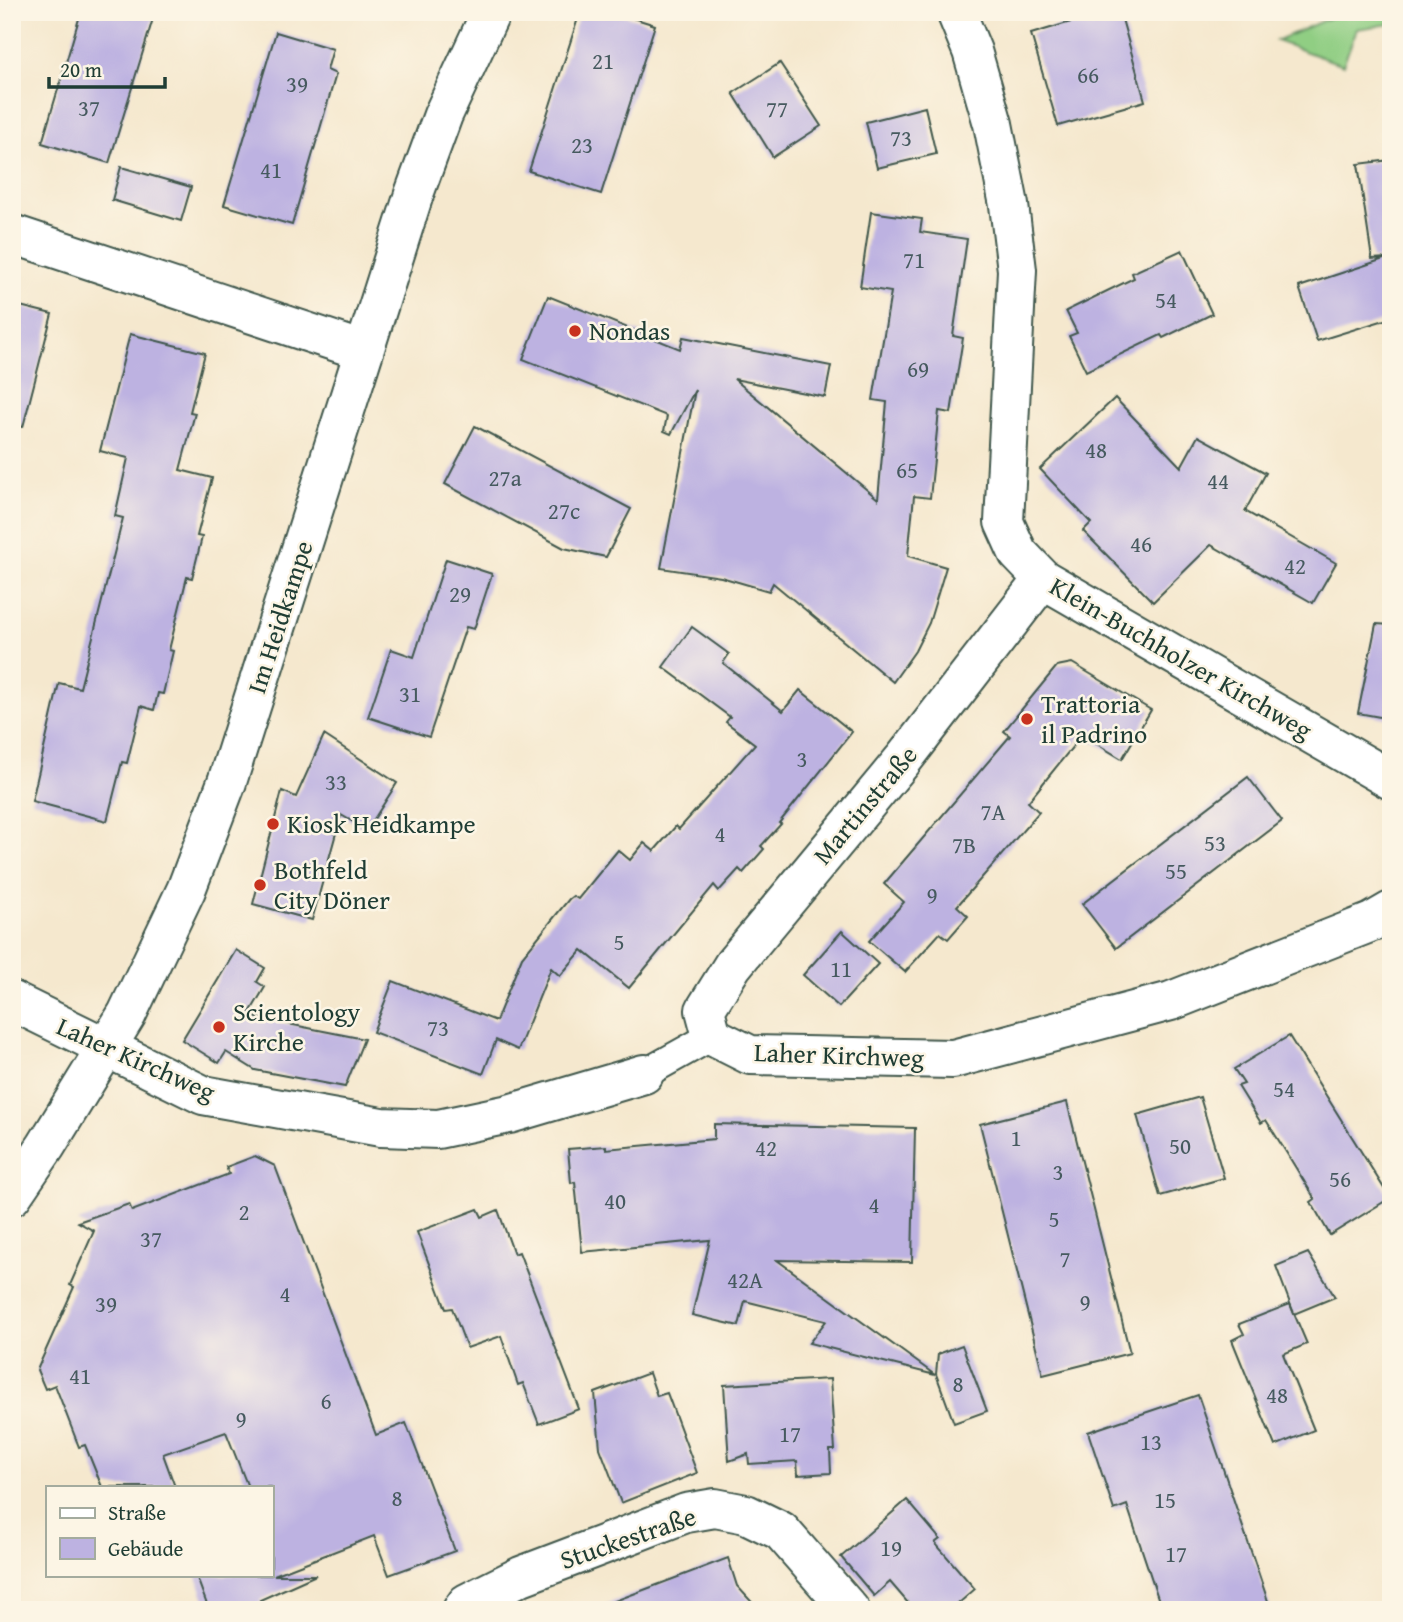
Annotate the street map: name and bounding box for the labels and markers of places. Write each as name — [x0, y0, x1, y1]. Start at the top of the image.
place label: Nondas — [589, 311, 670, 350]
marker: Nondas — [567, 323, 583, 339]
place label: Trattoria il Padrino — [1041, 684, 1147, 753]
marker: Trattoria il Padrino — [1019, 711, 1035, 727]
place label: Kiosk Heidkampe — [287, 804, 476, 843]
marker: Kiosk Heidkampe — [265, 816, 281, 832]
place label: Bothfeld City Döner — [274, 850, 390, 919]
marker: Bothfeld City Döner — [252, 877, 268, 893]
place label: Scientology Kirche — [233, 992, 360, 1061]
marker: Scientology Kirche — [211, 1019, 227, 1035]

